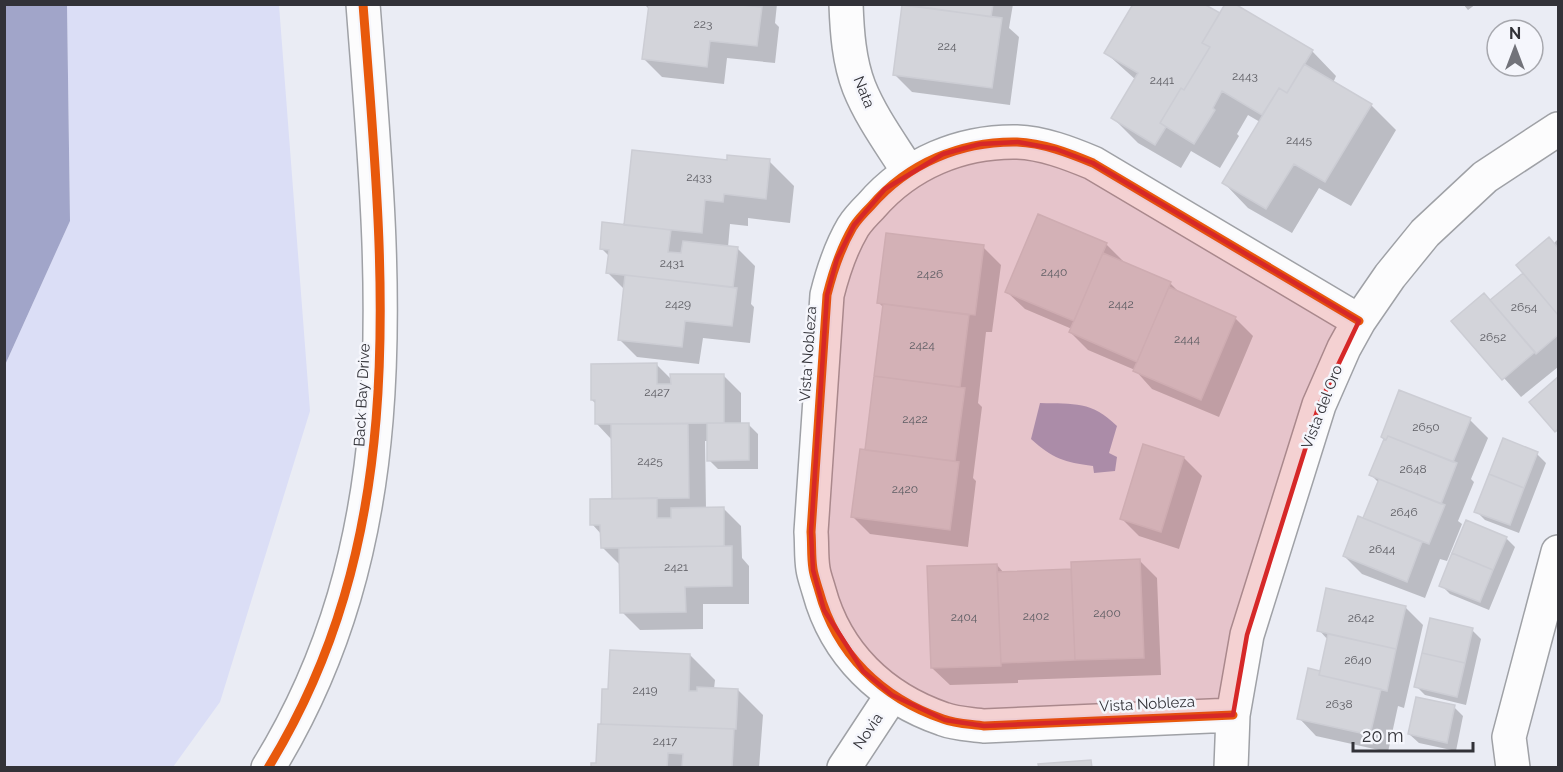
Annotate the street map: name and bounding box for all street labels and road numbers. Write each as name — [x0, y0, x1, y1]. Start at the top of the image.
street label: Nata — [850, 73, 878, 111]
street label: Vista Nobleza — [796, 306, 820, 402]
street label: Back Bay Drive — [350, 343, 374, 447]
street label: Vista del Oro — [1298, 362, 1346, 452]
street label: Vista Nobleza — [1099, 693, 1195, 715]
street label: Novia — [849, 710, 887, 752]

